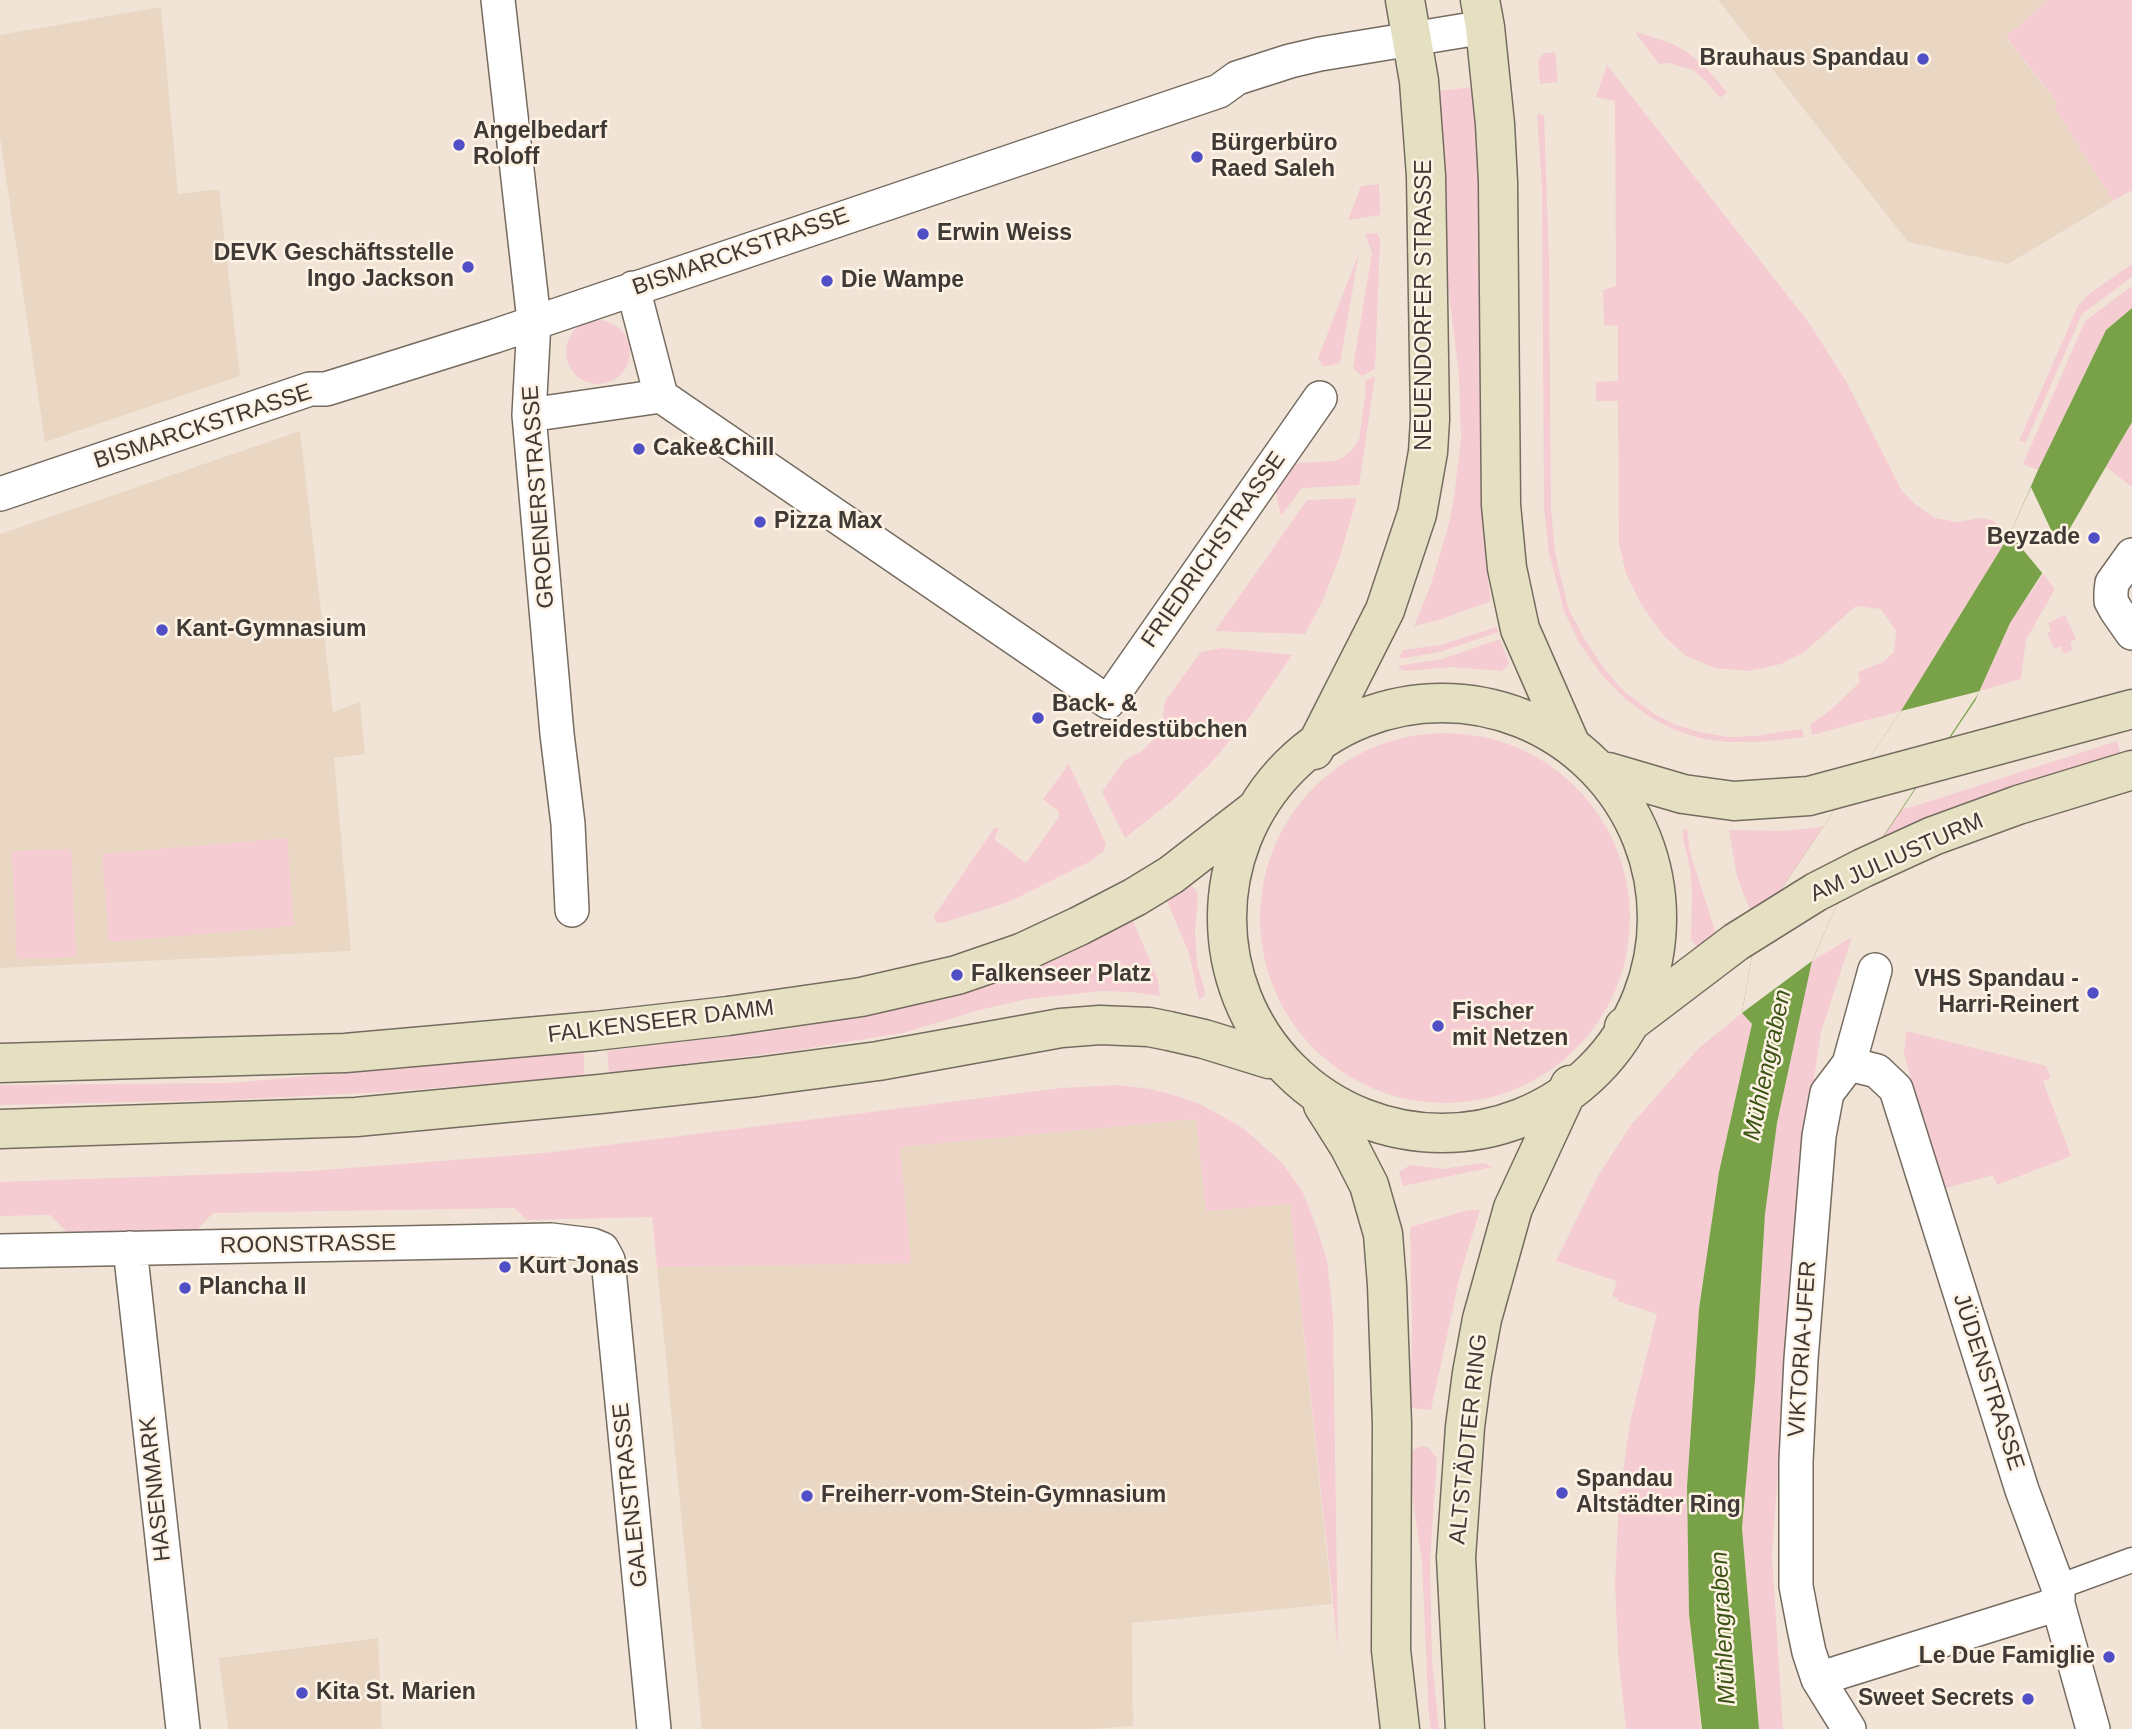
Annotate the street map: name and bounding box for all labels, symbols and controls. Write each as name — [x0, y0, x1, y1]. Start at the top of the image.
place label: Brauhaus Spandau — [1699, 45, 1909, 73]
marker: Brauhaus Spandau — [1915, 51, 1931, 67]
place label: Angelbedarf Roloff — [473, 118, 607, 172]
place label: Bürgerbüro Raed Saleh — [1211, 130, 1338, 184]
marker: Angelbedarf Roloff — [451, 137, 467, 153]
marker: Bürgerbüro Raed Saleh — [1189, 149, 1205, 165]
street label: NEUENDORFER STRASSE — [1411, 159, 1439, 451]
street label: BISMARCKSTRASSE — [629, 202, 853, 302]
place label: Erwin Weiss — [937, 220, 1072, 248]
marker: Erwin Weiss — [915, 226, 931, 242]
place label: DEVK Geschäftsstelle Ingo Jackson — [214, 240, 454, 294]
marker: DEVK Geschäftsstelle Ingo Jackson — [460, 259, 476, 275]
place label: Die Wampe — [841, 267, 964, 295]
marker: Die Wampe — [819, 273, 835, 289]
street label: BISMARCKSTRASSE — [91, 379, 315, 475]
street label: GROENERSTRASSE — [517, 384, 561, 610]
place label: Cake&Chill — [653, 435, 774, 463]
marker: Cake&Chill — [631, 441, 647, 457]
street label: FRIEDRICHSTRASSE — [1136, 447, 1292, 653]
place label: Pizza Max — [774, 508, 883, 536]
marker: Pizza Max — [752, 514, 768, 530]
place label: Beyzade — [1987, 524, 2080, 552]
marker: Beyzade — [2086, 530, 2102, 546]
place label: Kant-Gymnasium — [176, 616, 366, 644]
marker: Kant-Gymnasium — [154, 622, 170, 638]
place label: Back- & Getreidestübchen — [1052, 691, 1248, 745]
marker: Back- & Getreidestübchen — [1030, 710, 1046, 726]
street label: AM JULIUSTURM — [1806, 807, 1988, 909]
place label: Falkenseer Platz — [971, 961, 1151, 989]
place label: VHS Spandau - Harri-Reinert — [1914, 966, 2079, 1020]
marker: Falkenseer Platz — [949, 967, 965, 983]
marker: VHS Spandau - Harri-Reinert — [2085, 985, 2101, 1001]
water label: Mühlengraben — [1738, 987, 1798, 1143]
street label: FALKENSEER DAMM — [546, 994, 776, 1050]
place label: Fischer mit Netzen — [1452, 999, 1568, 1053]
marker: Fischer mit Netzen — [1430, 1018, 1446, 1034]
street label: ROONSTRASSE — [220, 1230, 396, 1260]
place label: Kurt Jonas — [519, 1253, 639, 1281]
marker: Kurt Jonas — [497, 1259, 513, 1275]
street label: VIKTORIA-UFER — [1783, 1260, 1823, 1438]
place label: Plancha II — [199, 1274, 306, 1302]
marker: Plancha II — [177, 1280, 193, 1296]
street label: JÜDENSTRASSE — [1946, 1290, 2030, 1474]
street label: ALTSTÄDTER RING — [1444, 1332, 1494, 1546]
street label: GALENSTRASSE — [608, 1401, 654, 1589]
street label: HASENMARK — [135, 1415, 177, 1563]
place label: Spandau Altstädter Ring — [1576, 1466, 1741, 1520]
place label: Freiherr-vom-Stein-Gymnasium — [821, 1482, 1166, 1510]
marker: Spandau Altstädter Ring — [1554, 1485, 1570, 1501]
marker: Freiherr-vom-Stein-Gymnasium — [799, 1488, 815, 1504]
water label: Mühlengraben — [1706, 1551, 1742, 1705]
place label: Le Due Famiglie — [1919, 1643, 2095, 1671]
marker: Le Due Famiglie — [2101, 1649, 2117, 1665]
place label: Kita St. Marien — [316, 1679, 476, 1707]
marker: Kita St. Marien — [294, 1685, 310, 1701]
place label: Sweet Secrets — [1858, 1685, 2014, 1713]
marker: Sweet Secrets — [2020, 1691, 2036, 1707]

